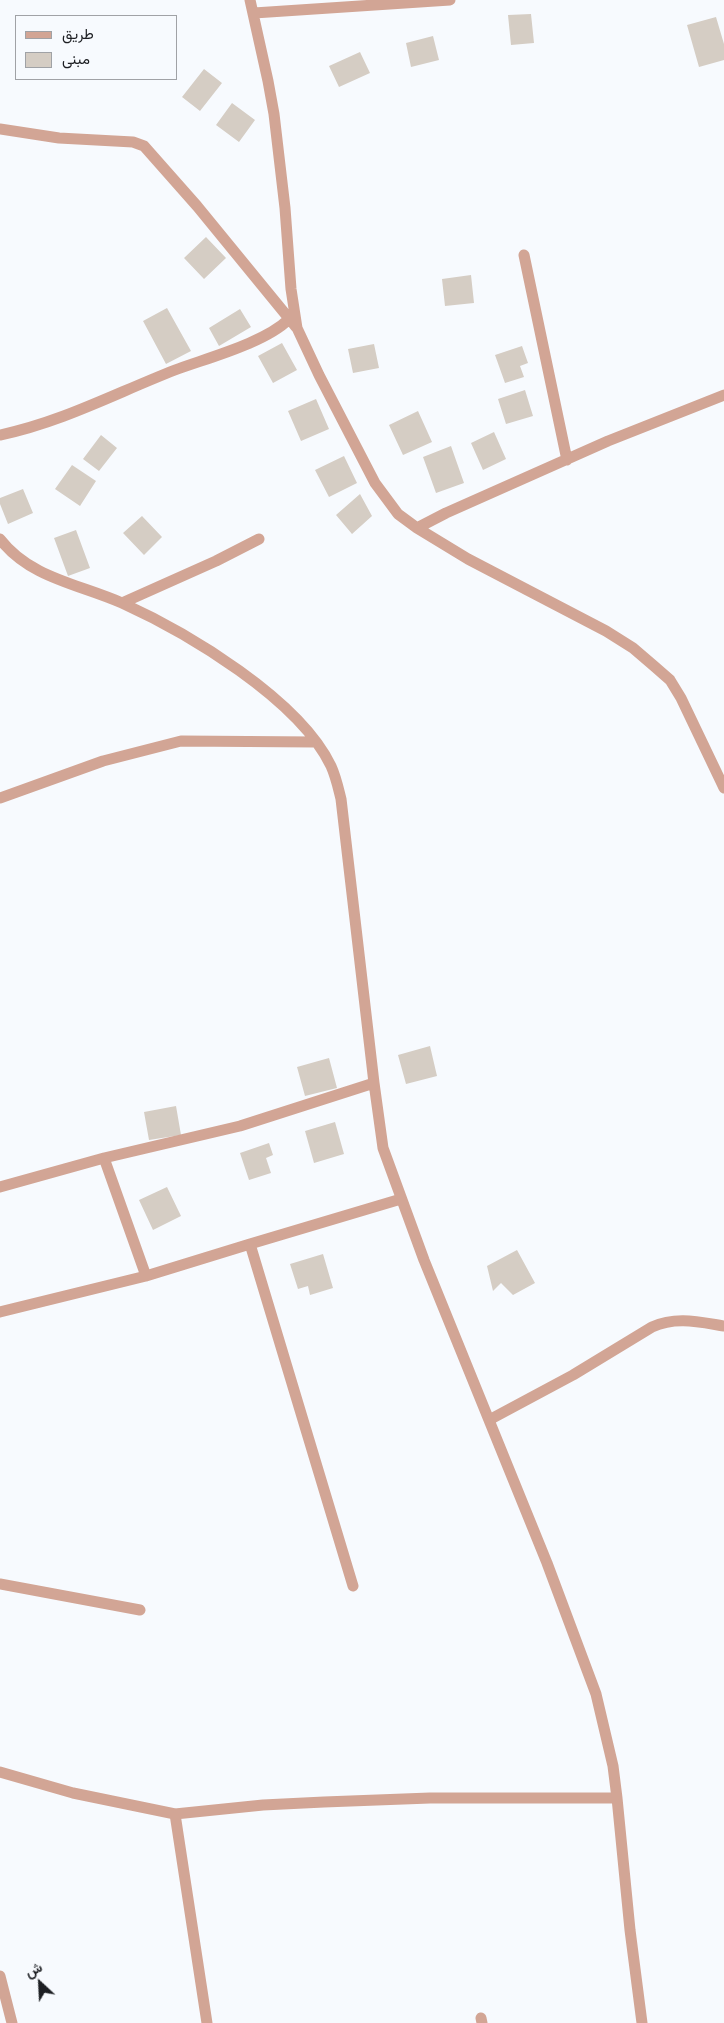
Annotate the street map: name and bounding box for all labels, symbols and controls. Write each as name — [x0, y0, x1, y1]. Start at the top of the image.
legend — [15, 15, 178, 80]
text: طريق — [62, 23, 94, 44]
text: مبنى — [62, 48, 90, 69]
north arrow — [15, 1958, 65, 2008]
text: ش — [22, 1958, 45, 1981]

